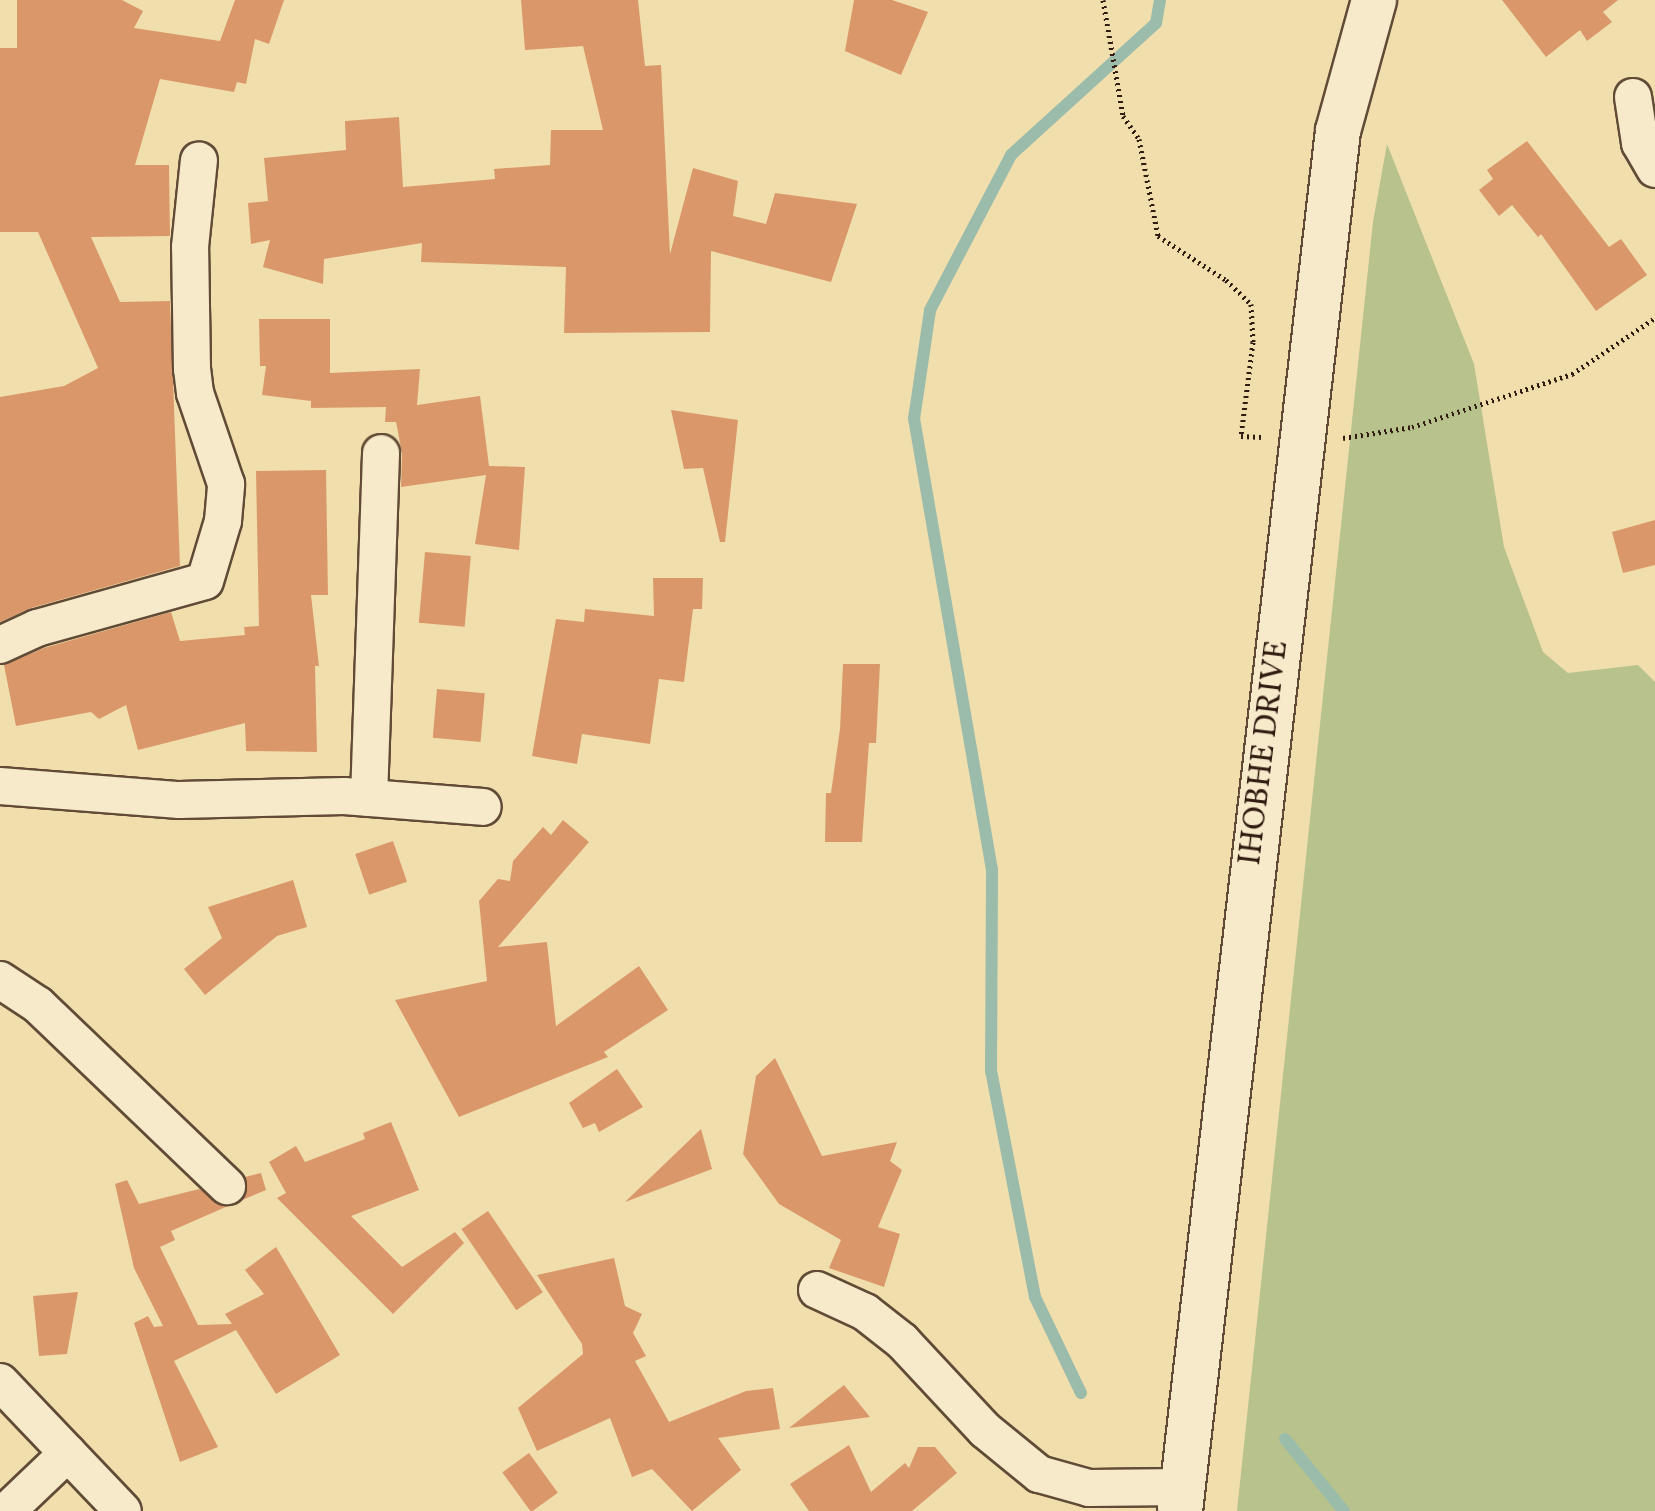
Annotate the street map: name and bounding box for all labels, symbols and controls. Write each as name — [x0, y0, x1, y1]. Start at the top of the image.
street label: IHOBHE DRIVE — [1232, 638, 1298, 868]

